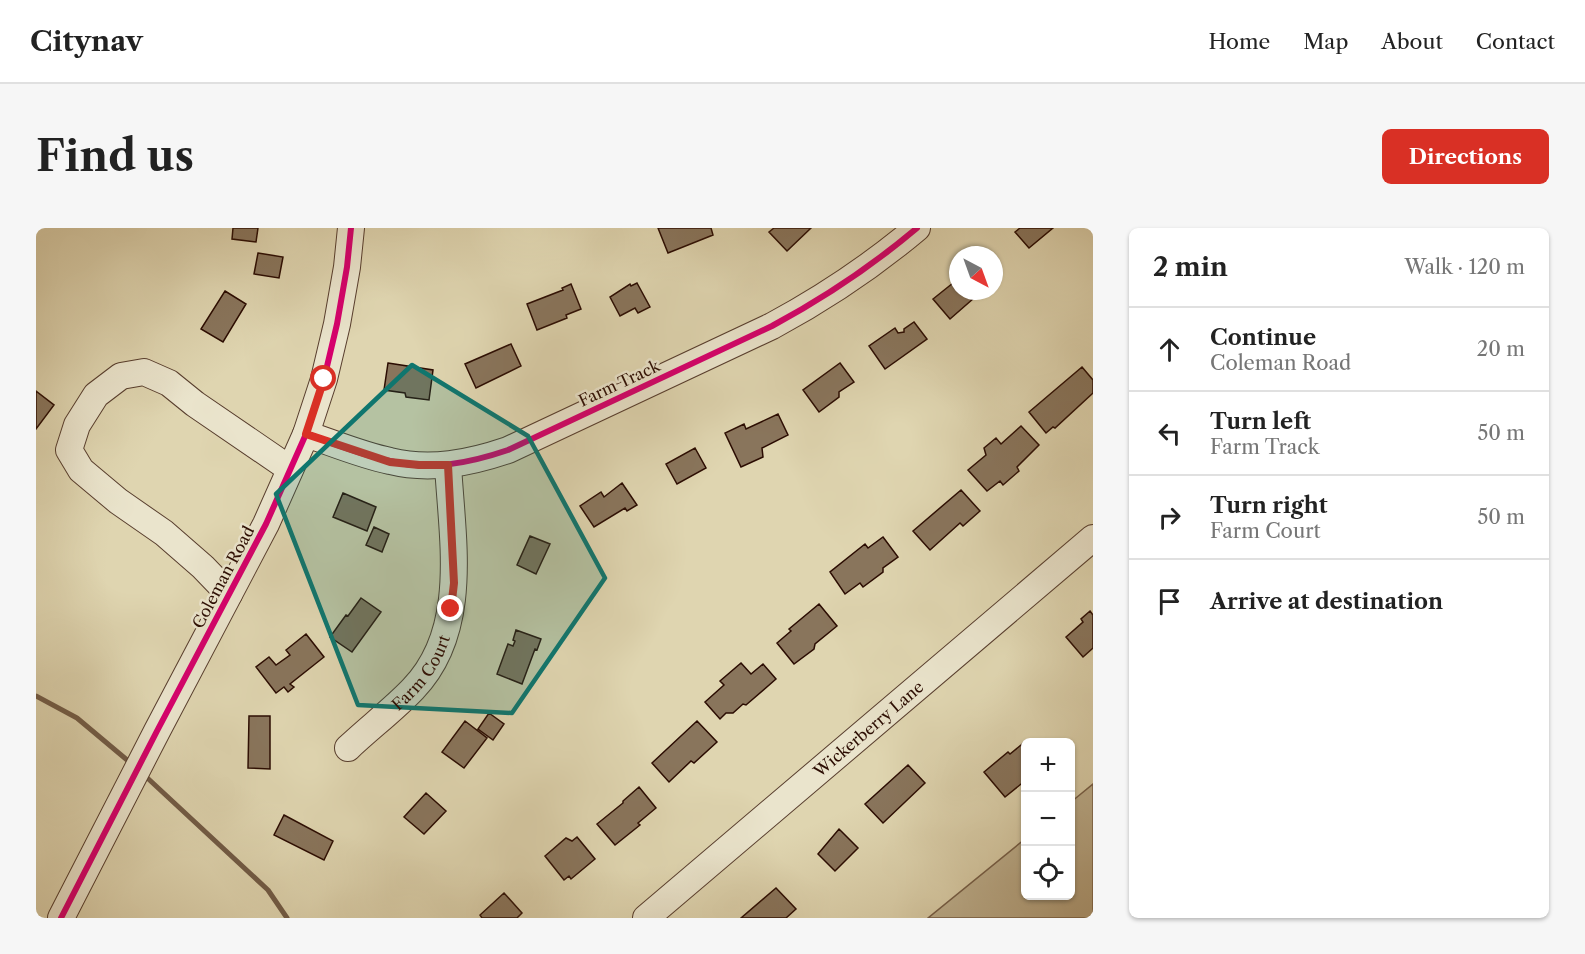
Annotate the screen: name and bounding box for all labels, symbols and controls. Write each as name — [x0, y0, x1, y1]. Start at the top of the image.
text: Citynav — [30, 24, 143, 58]
text: Home — [1209, 29, 1270, 54]
text: Map — [1303, 29, 1348, 54]
text: About — [1381, 29, 1443, 54]
text: Contact — [1476, 29, 1555, 54]
button: Directions — [1382, 129, 1549, 184]
text: Find us — [36, 130, 194, 182]
north arrow — [949, 246, 1003, 300]
text: 2 min — [1153, 251, 1228, 283]
text: Walk · 120 m — [1404, 255, 1525, 279]
text: Continue — [1210, 324, 1316, 351]
icon: ahead — [1153, 333, 1186, 366]
text: 20 m — [1477, 337, 1525, 361]
text: Coleman Road — [1210, 351, 1351, 375]
street label: Farm Track — [575, 355, 664, 411]
route start — [310, 365, 336, 391]
text: Turn left — [1210, 408, 1311, 435]
icon: left — [1153, 417, 1186, 450]
text: 50 m — [1478, 421, 1525, 445]
text: Farm Track — [1210, 435, 1319, 459]
text: Turn right — [1210, 492, 1328, 519]
icon: right — [1153, 501, 1186, 534]
text: 50 m — [1478, 505, 1525, 529]
text: Farm Court — [1210, 519, 1321, 543]
street label: Coleman Road — [188, 522, 258, 632]
icon: arrive — [1153, 585, 1186, 618]
text: Arrive at destination — [1210, 588, 1443, 615]
route end — [437, 595, 463, 621]
street label: Farm Court — [387, 632, 454, 715]
street label: Wickerberry Lane — [809, 677, 928, 782]
map controls — [1021, 738, 1075, 900]
button: + — [1021, 738, 1075, 792]
button: − — [1021, 792, 1075, 846]
button: locate — [1021, 846, 1075, 900]

